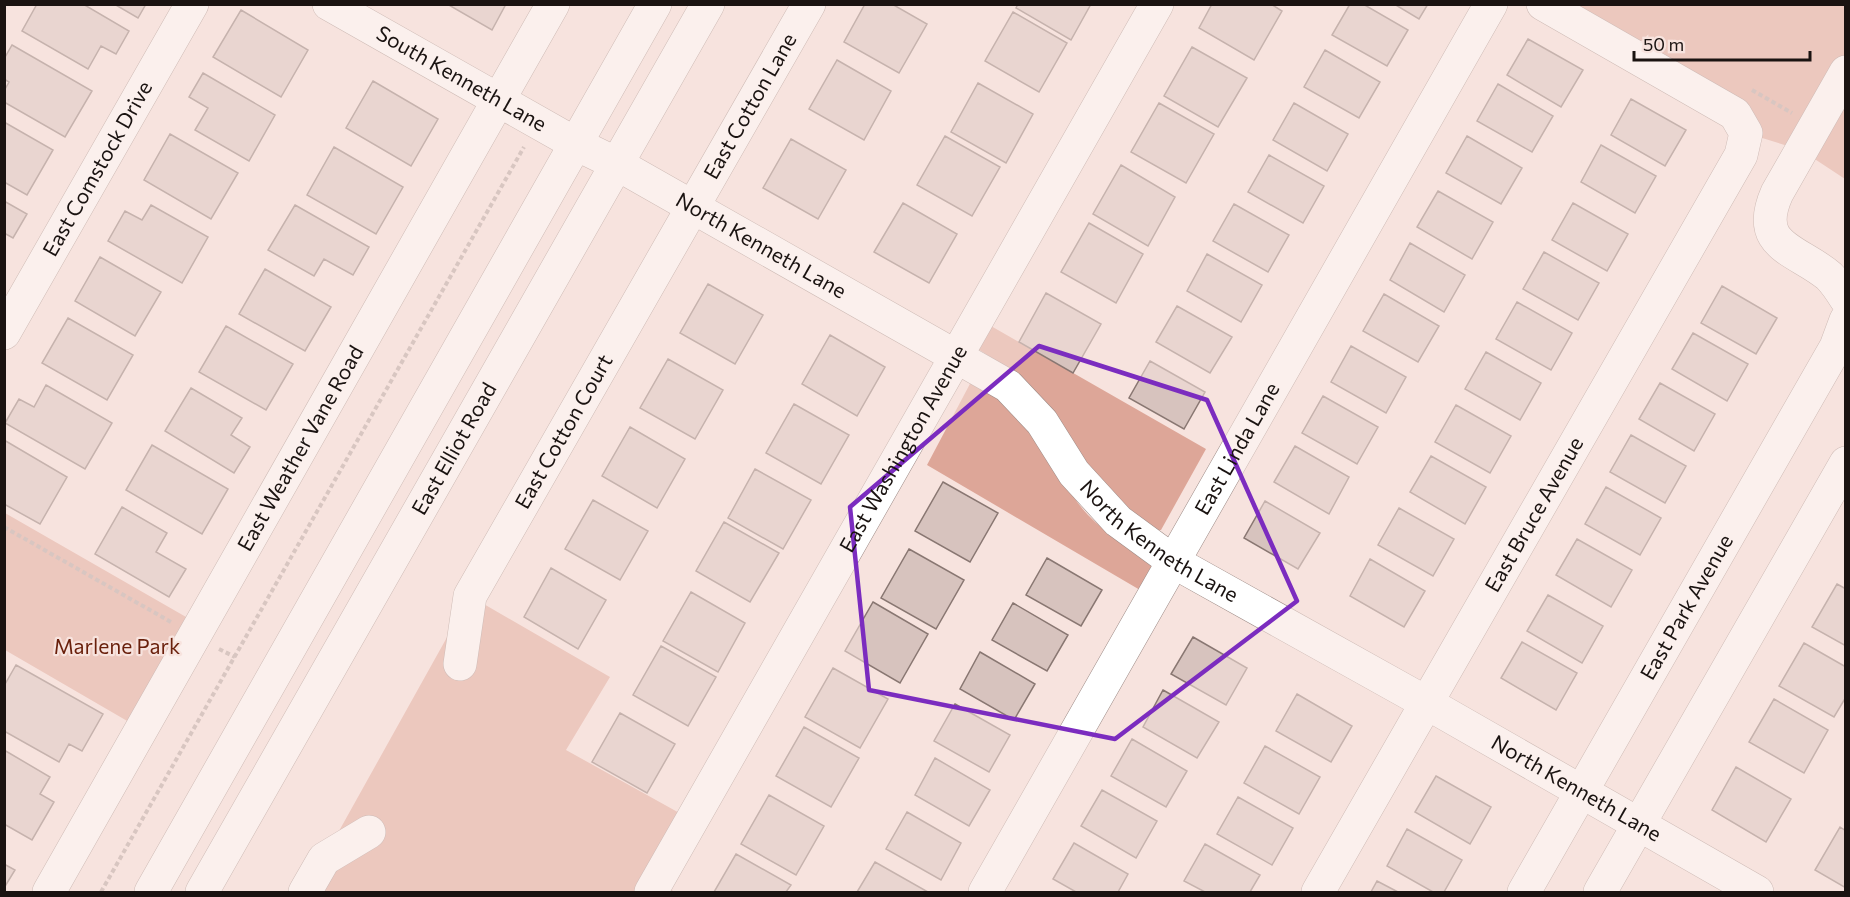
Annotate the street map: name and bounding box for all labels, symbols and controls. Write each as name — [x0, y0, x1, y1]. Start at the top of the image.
street label: South Kenneth Lane — [372, 20, 552, 136]
scale bar — [1634, 24, 1810, 62]
street label: East Cotton Lane — [697, 28, 801, 183]
text: 50 m — [1643, 33, 1684, 55]
street label: East Comstock Drive — [37, 76, 156, 260]
street label: North Kenneth Lane — [672, 186, 851, 303]
street label: East Washington Avenue — [833, 340, 971, 556]
street label: East Weather Vane Road — [231, 341, 368, 555]
street label: East Cotton Court — [509, 349, 617, 513]
street label: East Linda Lane — [1189, 377, 1284, 519]
street label: East Elliot Road — [406, 378, 501, 519]
street label: East Bruce Avenue — [1479, 432, 1588, 596]
street label: North Kenneth Lane — [1075, 474, 1243, 606]
street label: East Park Avenue — [1634, 529, 1737, 684]
park label: Marlene Park — [54, 633, 180, 658]
street label: North Kenneth Lane — [1487, 729, 1666, 846]

